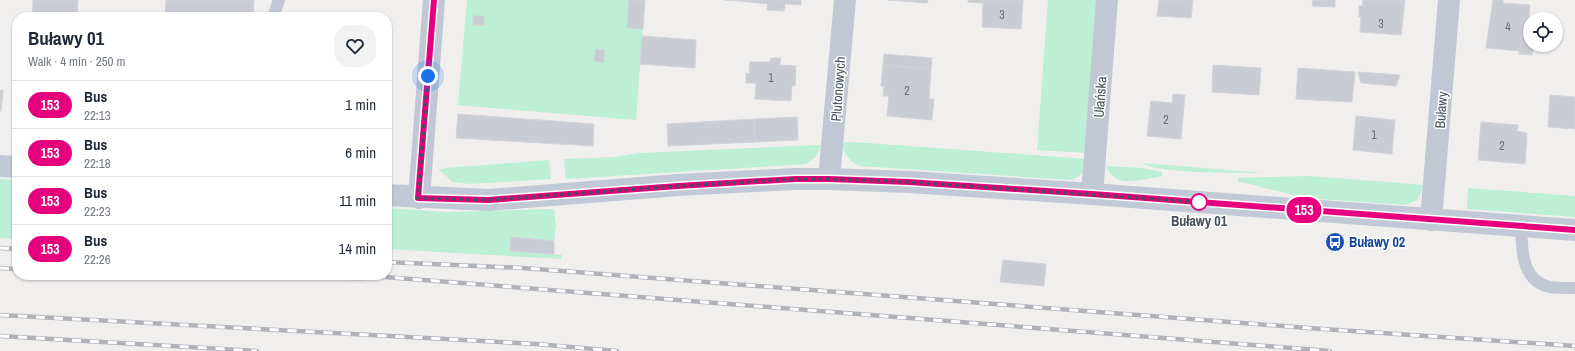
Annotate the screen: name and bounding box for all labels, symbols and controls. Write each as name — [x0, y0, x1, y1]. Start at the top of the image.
house number: 3 — [999, 7, 1005, 23]
map controls — [1523, 12, 1563, 52]
button: locate — [1523, 12, 1563, 52]
house number: 3 — [1378, 16, 1384, 32]
house number: 4 — [1505, 19, 1511, 35]
text: Buławy 01 — [28, 25, 104, 51]
button: heart — [334, 25, 376, 67]
text: Walk · 4 min · 250 m — [28, 53, 125, 70]
street label: Plutonowych — [827, 56, 849, 122]
your location — [418, 66, 438, 86]
house number: 1 — [768, 70, 774, 86]
street label: Ułańska — [1090, 75, 1110, 118]
house number: 2 — [904, 83, 910, 99]
text: Bus — [84, 86, 107, 107]
street label: Buławy — [1431, 91, 1451, 129]
text: 1 min — [345, 94, 376, 115]
text: 153 — [40, 96, 60, 114]
text: 22:13 — [84, 107, 111, 124]
house number: 2 — [1163, 112, 1169, 128]
house number: 1 — [1371, 127, 1377, 143]
text: Bus — [84, 134, 107, 155]
house number: 2 — [1499, 138, 1505, 154]
text: 6 min — [345, 142, 376, 163]
text: 153 — [40, 144, 60, 162]
text: 22:18 — [84, 155, 111, 172]
text: Bus — [84, 182, 107, 203]
text: 11 min — [339, 190, 376, 211]
text: 153 — [40, 192, 60, 210]
marker: Buławy 01 — [1190, 193, 1208, 211]
line badge: 153 — [1281, 197, 1327, 223]
text: 153 — [1294, 201, 1314, 219]
text: 22:23 — [84, 203, 111, 220]
place label: Buławy 01 — [1171, 212, 1228, 230]
text: Bus — [84, 230, 107, 251]
bus stop icon: Buławy 02 — [1324, 231, 1346, 253]
place label: Buławy 02 — [1349, 233, 1405, 251]
text: 14 min — [338, 238, 376, 259]
text: 153 — [40, 240, 60, 258]
text: 22:26 — [84, 251, 111, 268]

